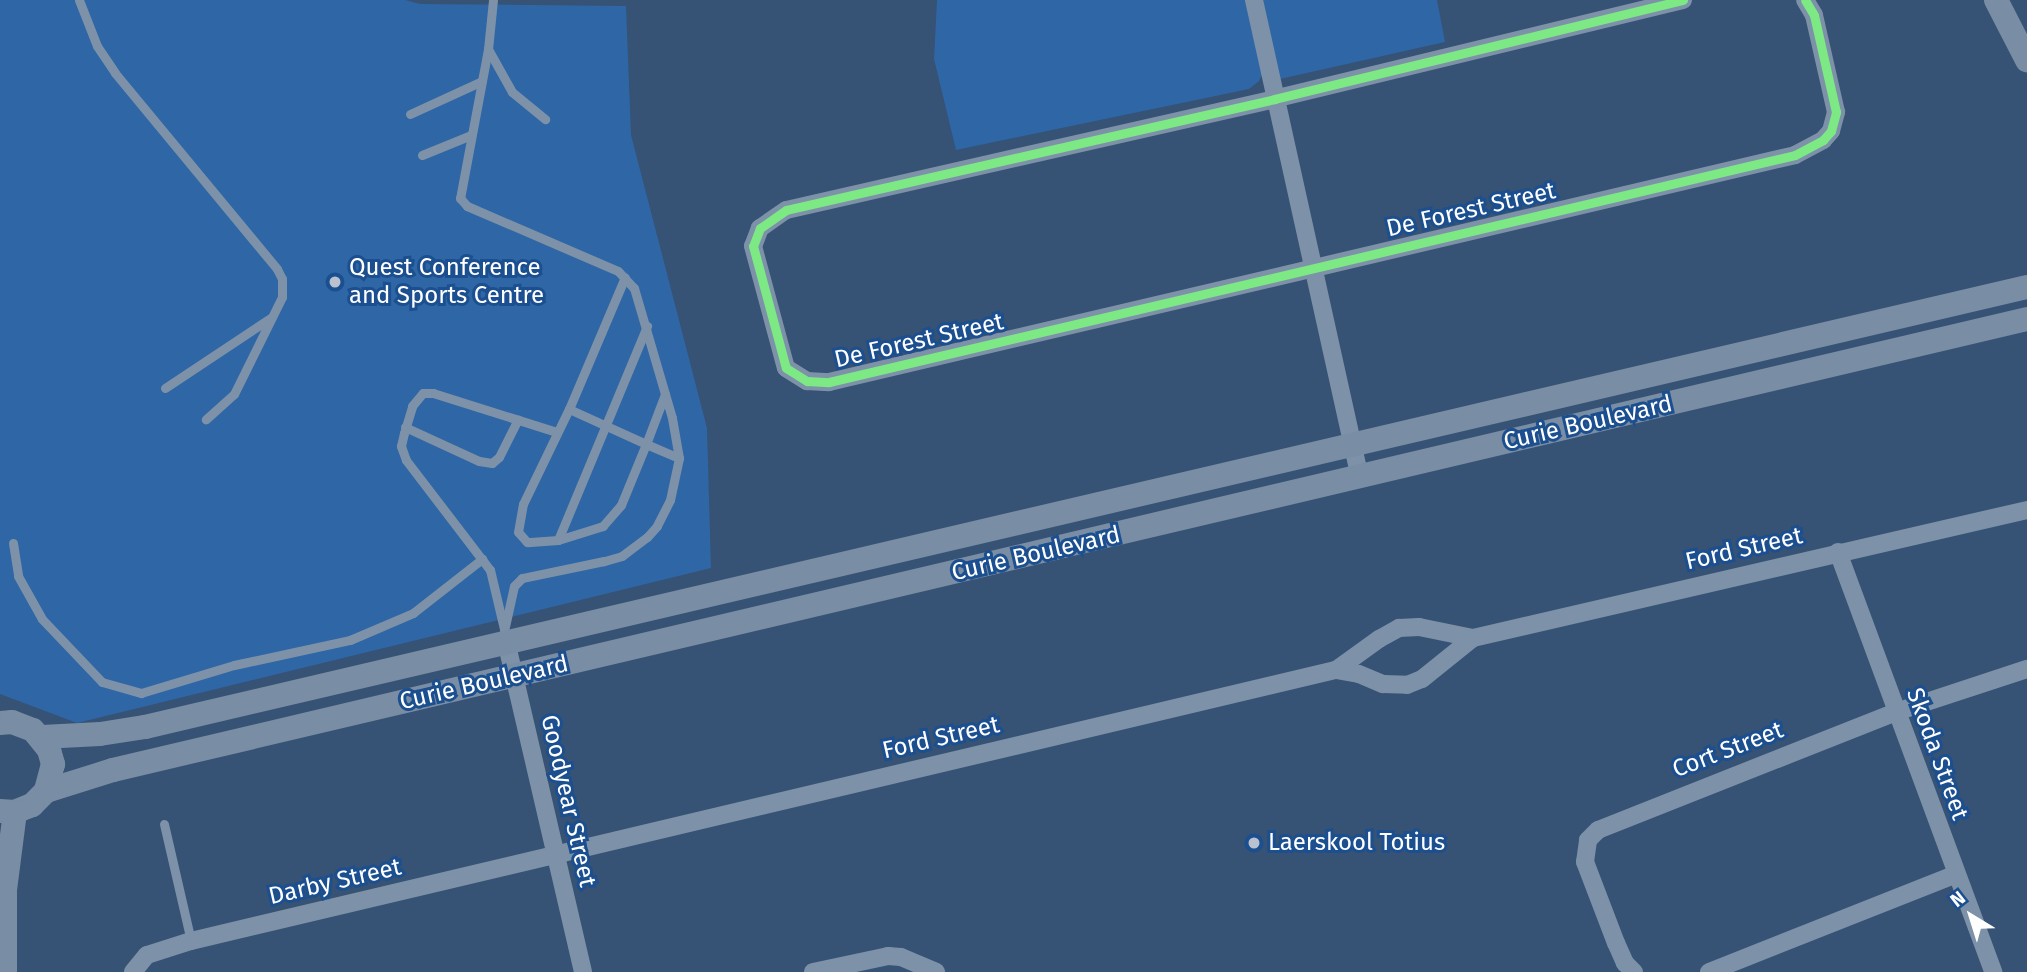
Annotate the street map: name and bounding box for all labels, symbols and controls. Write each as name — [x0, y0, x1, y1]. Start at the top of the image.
street label: De Forest Street — [1384, 177, 1558, 243]
place label: Quest Conference and Sports Centre — [349, 254, 544, 310]
marker: Quest Conference and Sports Centre — [327, 274, 343, 290]
street label: De Forest Street — [832, 308, 1006, 374]
street label: Curie Boulevard — [1501, 390, 1675, 456]
street label: Curie Boulevard — [949, 521, 1123, 587]
street label: Ford Street — [1683, 522, 1805, 576]
street label: Curie Boulevard — [397, 650, 571, 716]
street label: Skoda Street — [1900, 684, 1974, 824]
street label: Ford Street — [880, 711, 1002, 765]
street label: Goodyear Street — [534, 712, 602, 890]
street label: Cort Street — [1669, 716, 1787, 784]
place label: Laerskool Totius — [1268, 829, 1445, 857]
marker: Laerskool Totius — [1246, 835, 1262, 851]
street label: Darby Street — [266, 853, 404, 911]
north arrow — [1936, 881, 2006, 951]
text: N — [1946, 886, 1970, 912]

